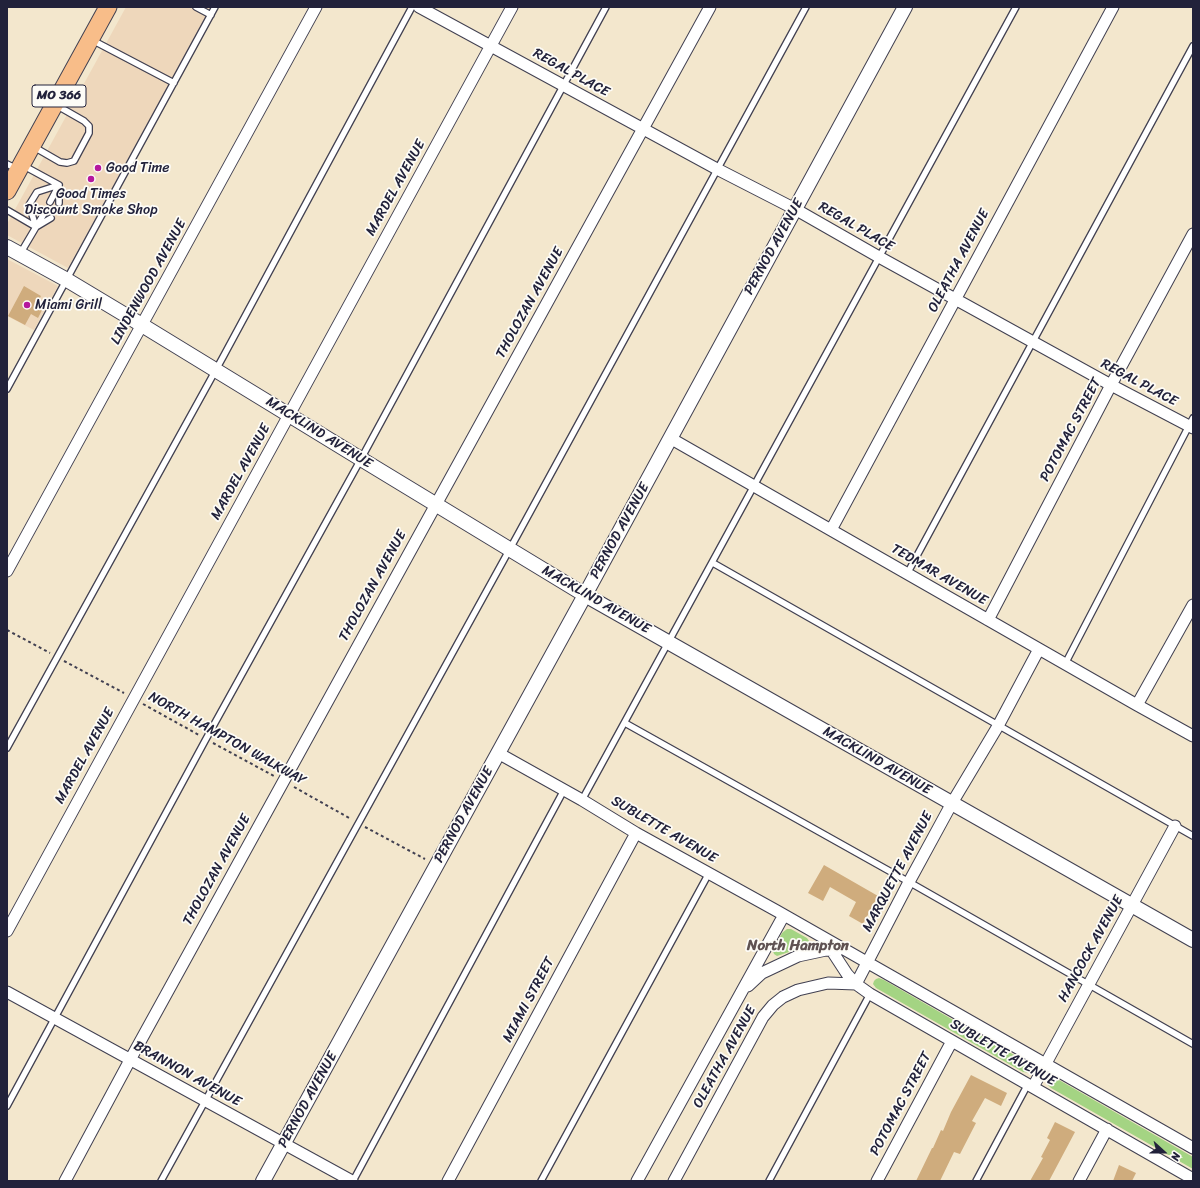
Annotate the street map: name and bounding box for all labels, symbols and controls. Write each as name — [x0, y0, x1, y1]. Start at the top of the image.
street label: REGAL PLACE — [530, 45, 612, 101]
road number: MO 366 — [32, 85, 86, 107]
street label: MARDEL AVENUE — [363, 137, 429, 239]
place label: Good Time — [106, 160, 170, 176]
marker: Good Time — [93, 163, 103, 173]
marker: Good Times Discount Smoke Shop — [86, 174, 96, 184]
place label: Good Times Discount Smoke Shop — [24, 186, 158, 218]
street label: PERNOD AVENUE — [741, 196, 807, 298]
street label: REGAL PLACE — [815, 199, 897, 255]
street label: OLEATHA AVENUE — [925, 207, 993, 315]
street label: LINDENWOOD AVENUE — [108, 216, 190, 348]
street label: THOLOZAN AVENUE — [493, 245, 567, 361]
place label: Miami Grill — [35, 297, 102, 313]
marker: Miami Grill — [22, 300, 32, 310]
street label: REGAL PLACE — [1098, 356, 1180, 410]
street label: POTOMAC STREET — [1037, 375, 1105, 485]
street label: MACKLIND AVENUE — [263, 394, 375, 472]
street label: MARDEL AVENUE — [208, 421, 274, 523]
street label: PERNOD AVENUE — [587, 480, 653, 582]
street label: THOLOZAN AVENUE — [336, 528, 410, 644]
street label: TEDMAR AVENUE — [888, 541, 990, 609]
street label: MACKLIND AVENUE — [539, 562, 653, 638]
street label: NORTH HAMPTON WALKWAY — [145, 689, 309, 789]
street label: MARDEL AVENUE — [52, 705, 118, 807]
street label: MACKLIND AVENUE — [820, 723, 934, 799]
street label: PERNOD AVENUE — [431, 764, 497, 866]
street label: SUBLETTE AVENUE — [608, 793, 720, 867]
street label: MARQUETTE AVENUE — [859, 809, 937, 935]
street label: THOLOZAN AVENUE — [180, 812, 254, 928]
street label: HANCOCK AVENUE — [1055, 893, 1127, 1005]
district label: North Hampton — [747, 937, 849, 955]
street label: MIAMI STREET — [500, 955, 558, 1045]
street label: OLEATHA AVENUE — [690, 1003, 760, 1111]
street label: SUBLETTE AVENUE — [947, 1016, 1059, 1090]
street label: BRANNON AVENUE — [130, 1037, 244, 1111]
street label: PERNOD AVENUE — [275, 1049, 341, 1151]
street label: POTOMAC STREET — [867, 1049, 935, 1159]
north arrow — [1144, 1132, 1184, 1172]
text: N — [1165, 1150, 1186, 1163]

